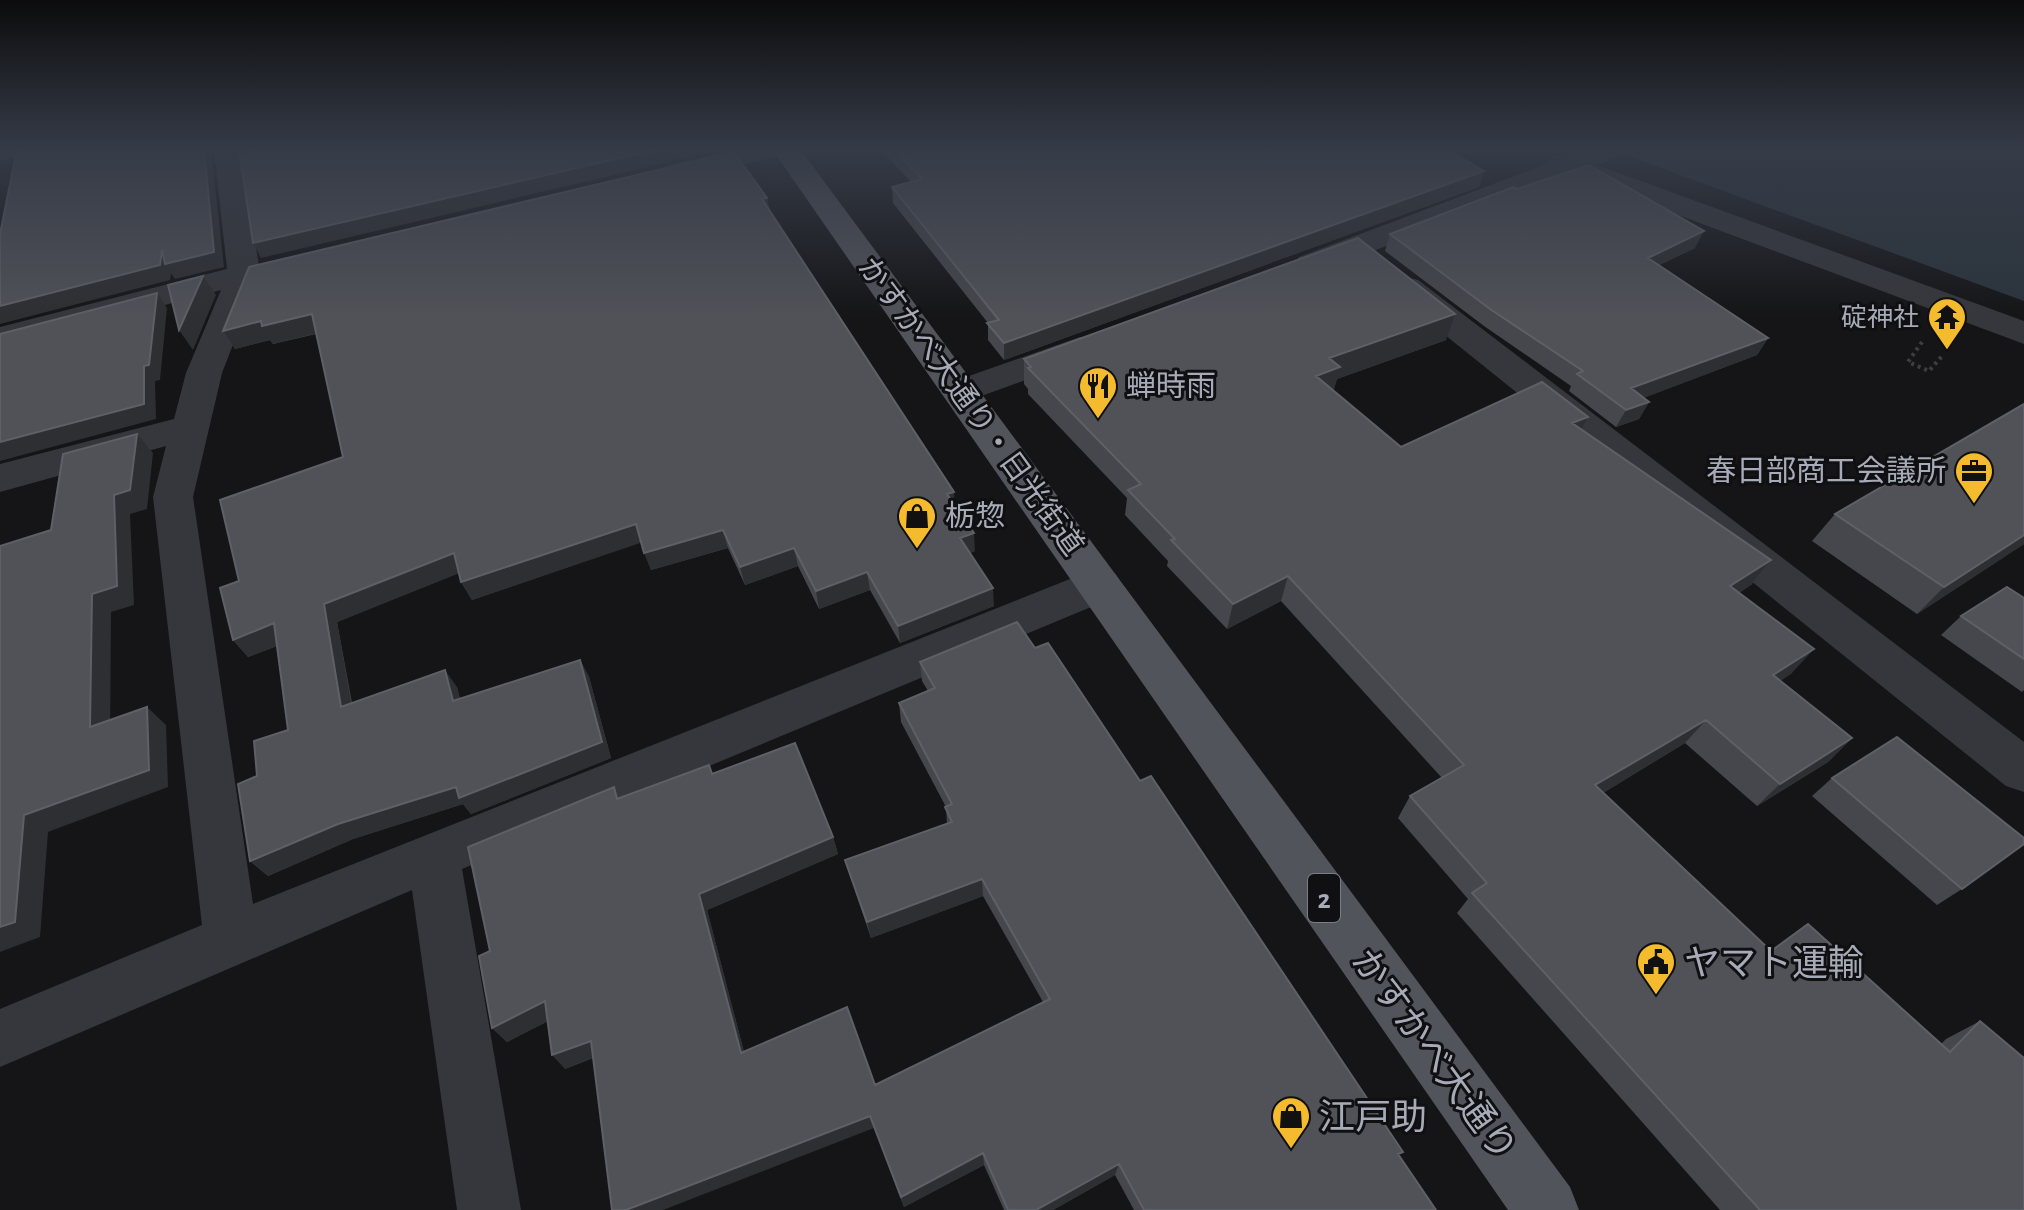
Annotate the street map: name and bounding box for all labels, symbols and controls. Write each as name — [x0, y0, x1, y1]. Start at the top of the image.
street label: かすかべ大通り・日光街道 — [852, 251, 1090, 561]
temple icon: 碇神社 — [1926, 296, 1968, 351]
place label: 碇神社 — [1841, 304, 1919, 331]
restaurant icon: 蝉時雨 — [1077, 365, 1119, 420]
place label: 蝉時雨 — [1126, 370, 1216, 402]
office icon: 春日部商工会議所 — [1953, 450, 1995, 505]
place label: 春日部商工会議所 — [1706, 455, 1946, 487]
shop icon: 栃惣 — [896, 495, 938, 550]
place label: 栃惣 — [945, 500, 1005, 532]
road number: 2 — [1308, 874, 1340, 922]
street label: かすかべ大通り — [1345, 941, 1524, 1168]
public building icon: ヤマト運輸 — [1635, 941, 1677, 996]
place label: ヤマト運輸 — [1684, 944, 1864, 982]
shop icon: 江戸助 — [1270, 1095, 1312, 1150]
place label: 江戸助 — [1319, 1098, 1427, 1136]

